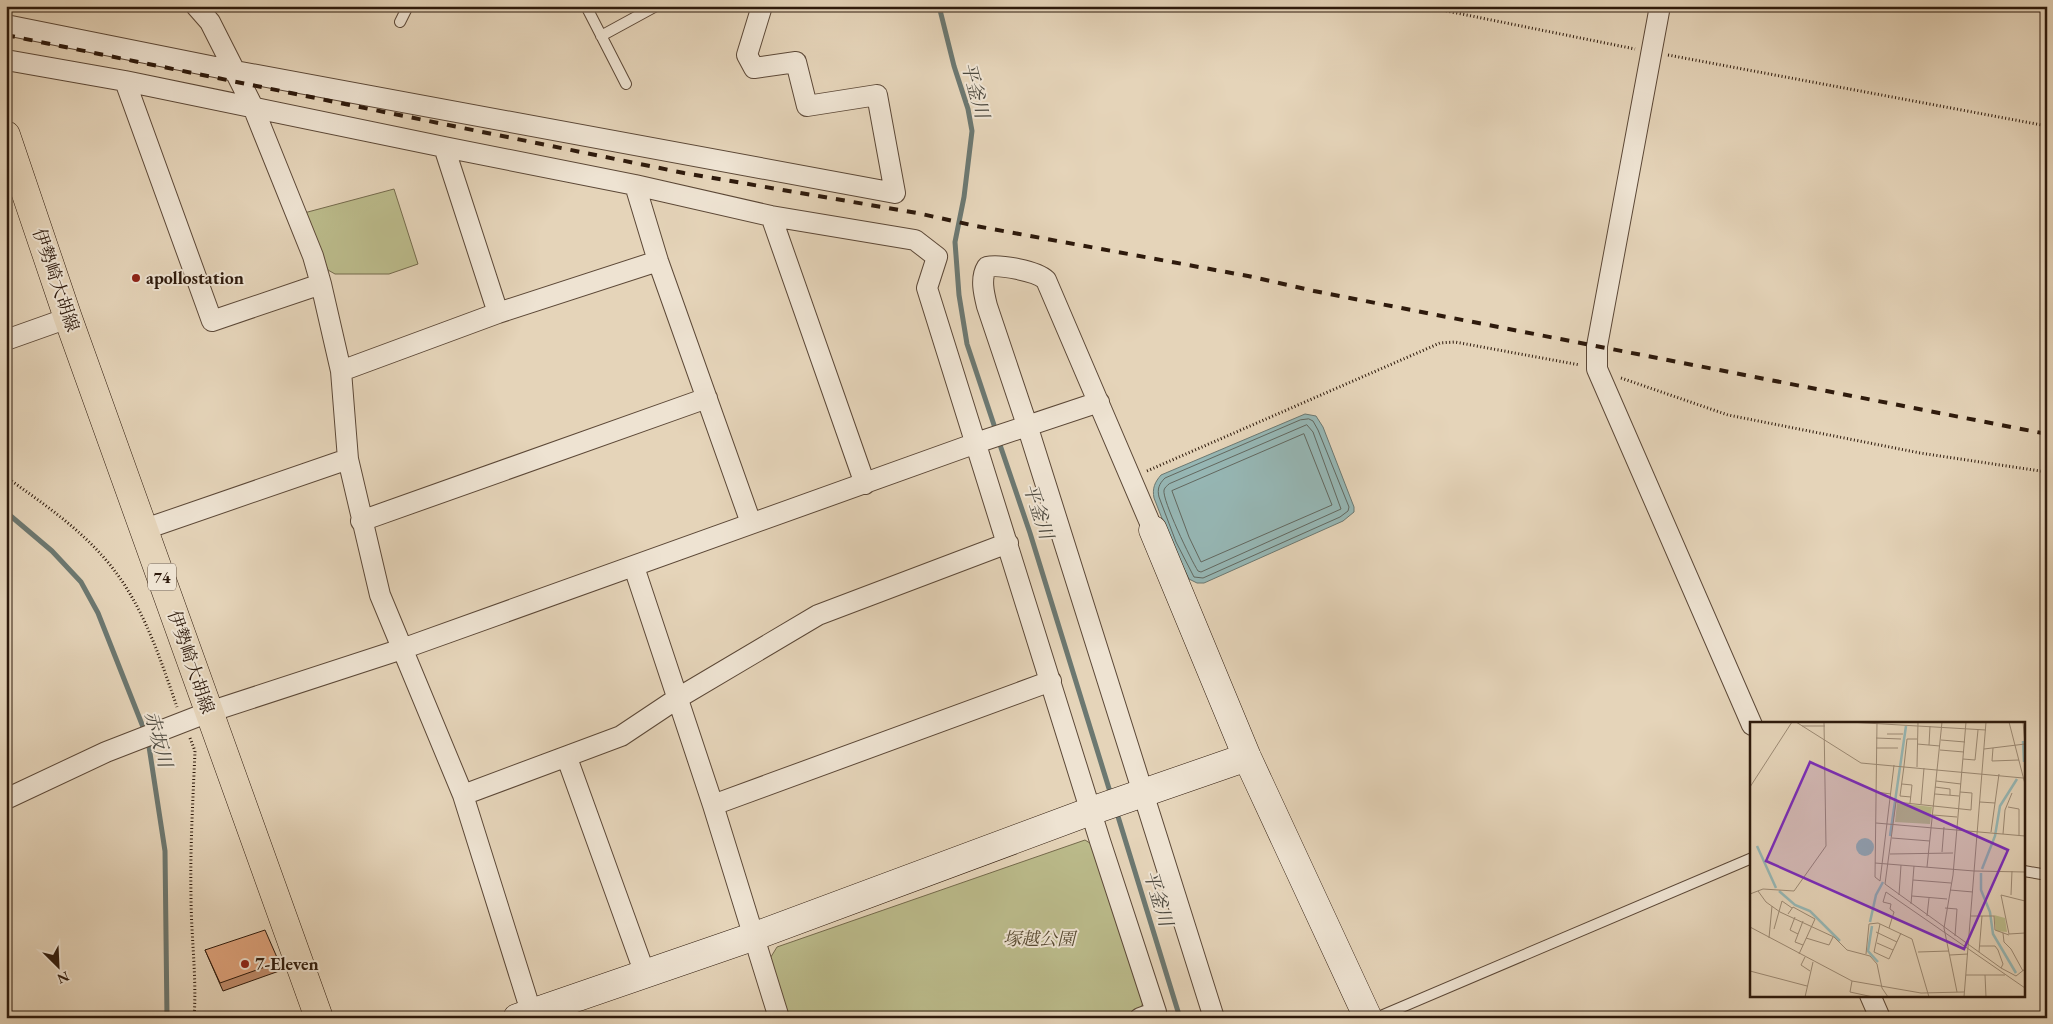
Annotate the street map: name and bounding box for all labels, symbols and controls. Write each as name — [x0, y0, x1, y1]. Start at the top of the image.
water label: 平釜川 — [956, 59, 995, 123]
street label: 伊勢崎大胡線 — [28, 225, 85, 335]
place label: apollostation — [146, 266, 244, 289]
marker: apollostation — [130, 272, 142, 284]
water label: 平釜川 — [1018, 480, 1060, 544]
road number: 74 — [148, 564, 176, 590]
street label: 伊勢崎大胡線 — [163, 607, 220, 717]
water label: 赤坂川 — [139, 708, 178, 772]
inset map — [1750, 722, 2026, 996]
water label: 平釜川 — [1138, 867, 1179, 931]
park label: 塚越公園 — [1003, 927, 1078, 950]
north arrow — [32, 942, 82, 992]
place label: 7-Eleven — [255, 952, 319, 975]
marker: 7-Eleven — [239, 958, 251, 970]
text: N — [54, 967, 72, 989]

